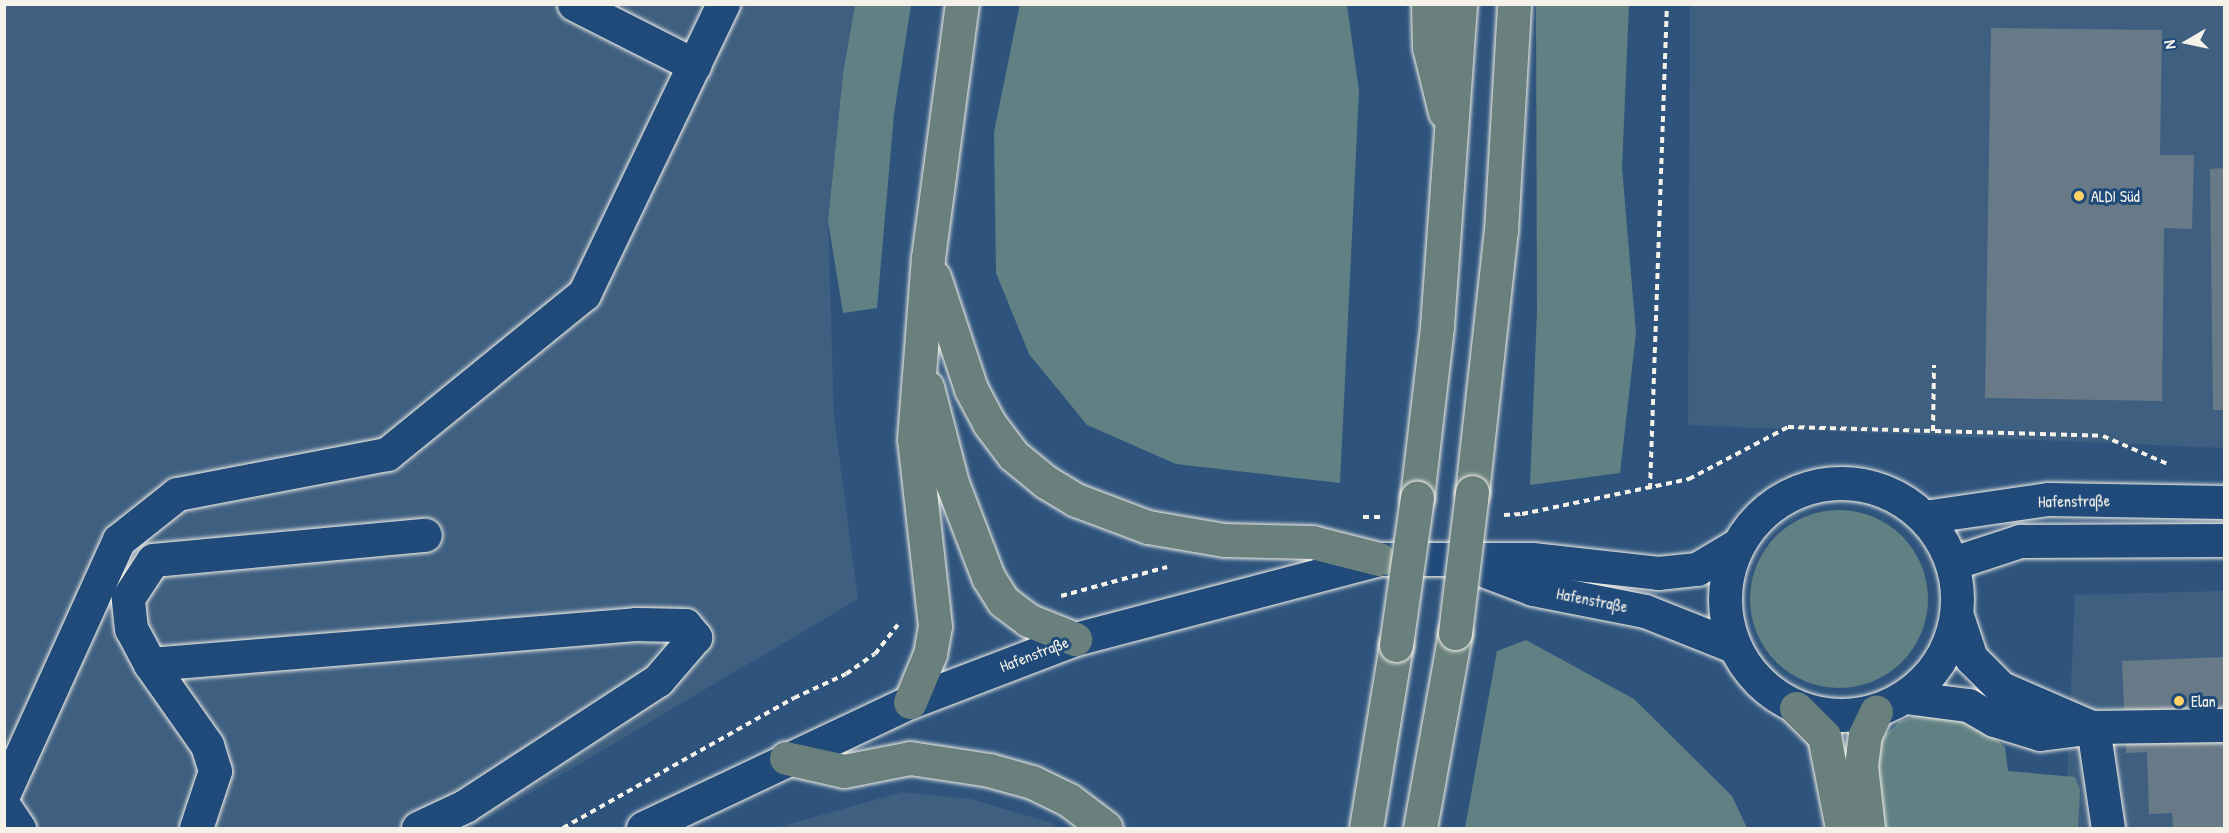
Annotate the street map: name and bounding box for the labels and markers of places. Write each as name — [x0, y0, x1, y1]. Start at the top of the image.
place label: ALDI Süd — [2091, 186, 2140, 206]
marker: ALDI Süd — [2072, 189, 2086, 203]
place label: Elan — [2191, 691, 2216, 711]
marker: Elan — [2172, 694, 2186, 708]

